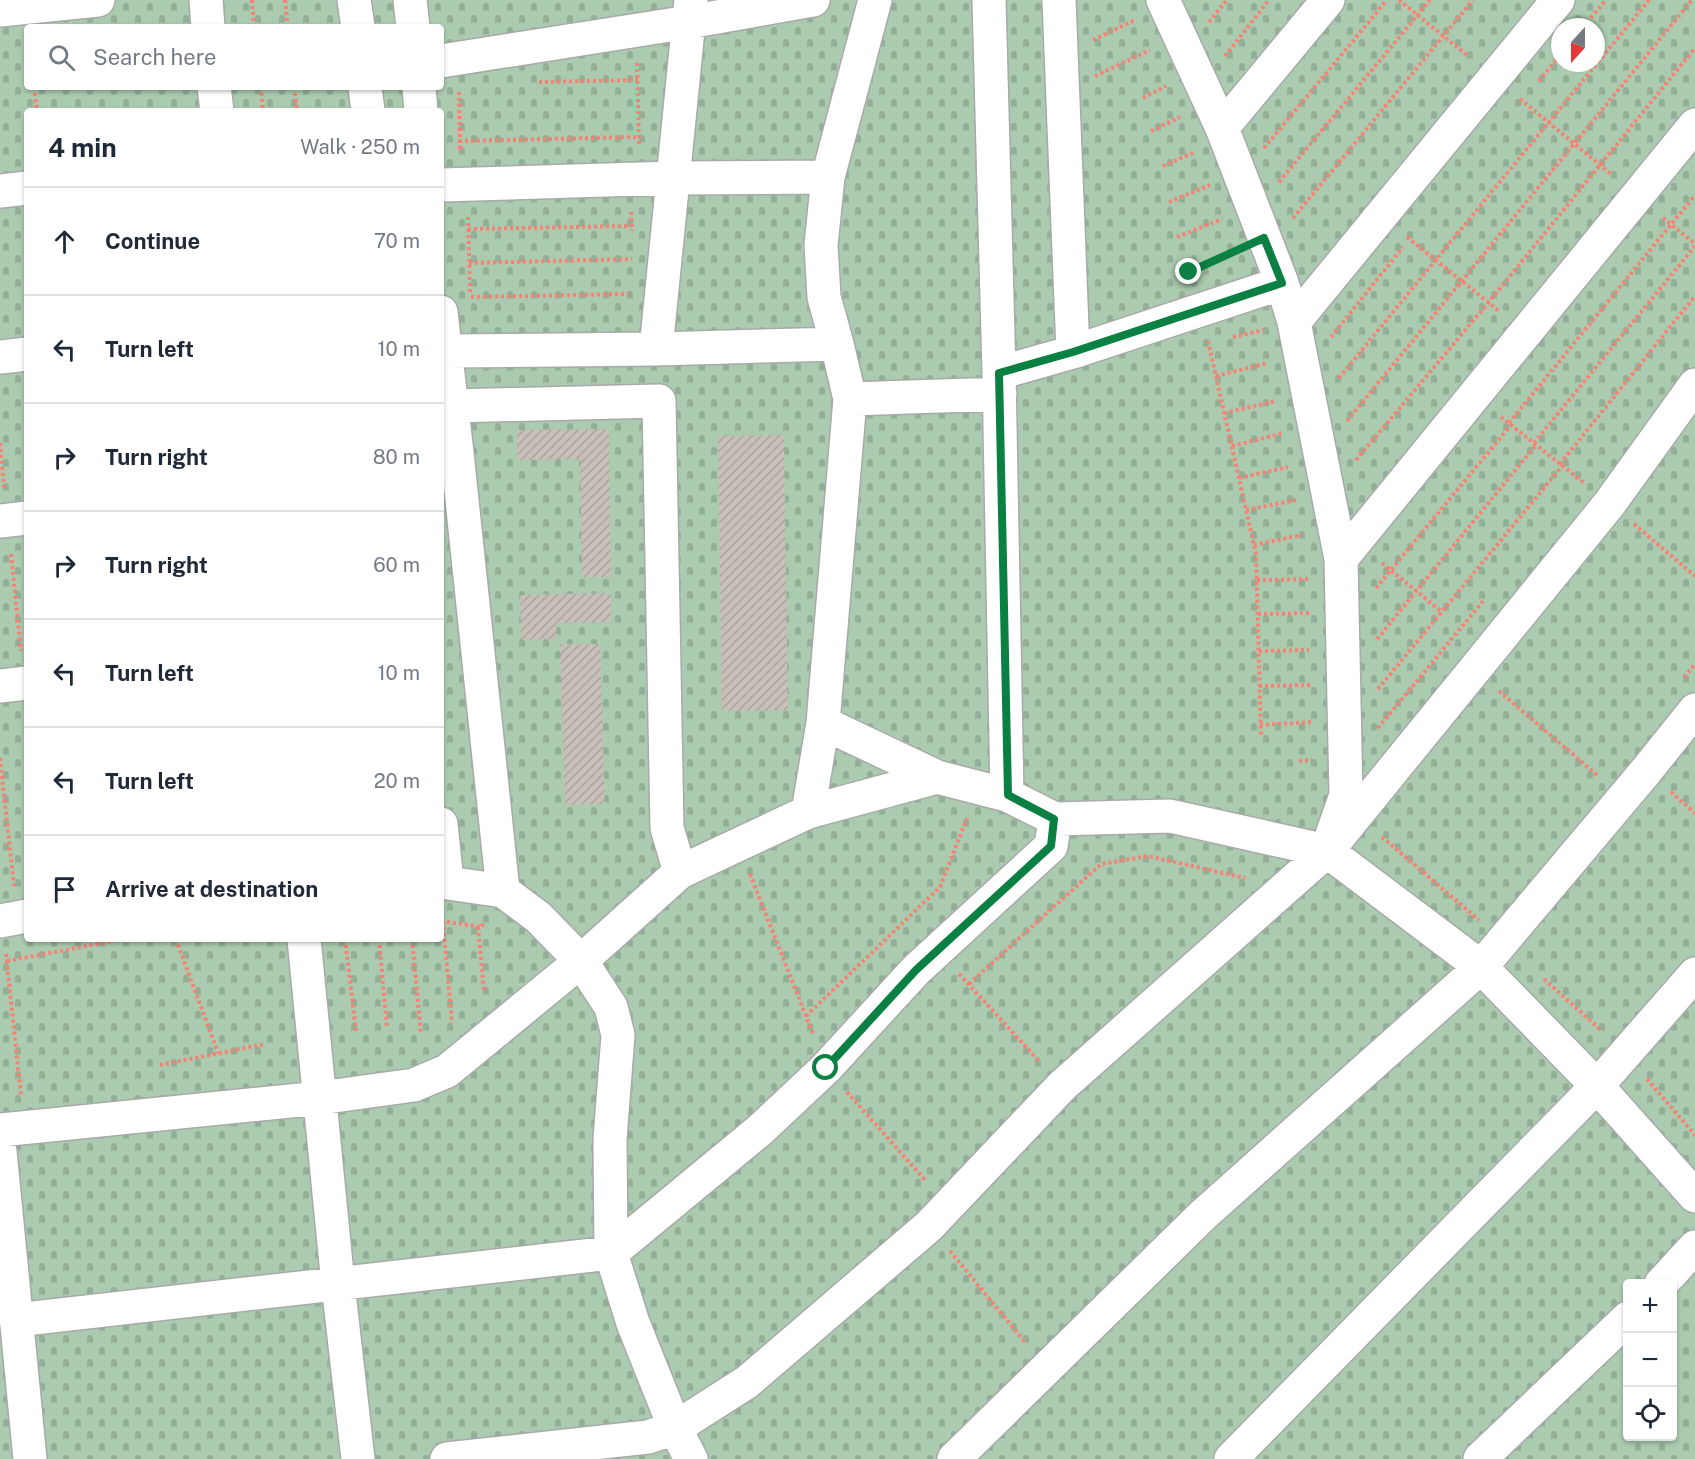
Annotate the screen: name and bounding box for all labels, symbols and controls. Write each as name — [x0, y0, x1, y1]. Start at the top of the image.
north arrow — [1551, 18, 1605, 72]
search box — [24, 24, 444, 90]
icon: search — [45, 41, 78, 74]
text: Search here — [93, 44, 217, 70]
text: 4 min — [48, 132, 117, 163]
text: Walk · 250 m — [300, 135, 420, 159]
icon: ahead — [48, 225, 81, 258]
text: Continue — [105, 228, 200, 254]
text: 70 m — [374, 229, 420, 253]
route end — [1175, 258, 1201, 284]
icon: left — [48, 333, 81, 366]
text: Turn left — [105, 336, 194, 362]
text: 10 m — [377, 337, 420, 361]
icon: right — [48, 441, 81, 474]
text: Turn right — [105, 444, 208, 470]
text: 80 m — [373, 445, 420, 469]
icon: right — [48, 549, 81, 582]
text: Turn right — [105, 552, 208, 578]
text: 60 m — [373, 553, 420, 577]
icon: left — [48, 657, 81, 690]
text: Turn left — [105, 660, 194, 686]
text: 10 m — [377, 661, 420, 685]
icon: left — [48, 765, 81, 798]
text: Turn left — [105, 768, 194, 794]
text: 20 m — [374, 769, 420, 793]
icon: arrive — [48, 873, 81, 906]
text: Arrive at destination — [105, 876, 318, 902]
route start — [812, 1054, 838, 1080]
map controls — [1623, 1279, 1677, 1441]
button: + — [1623, 1279, 1677, 1333]
button: − — [1623, 1333, 1677, 1387]
button: locate — [1623, 1387, 1677, 1441]

